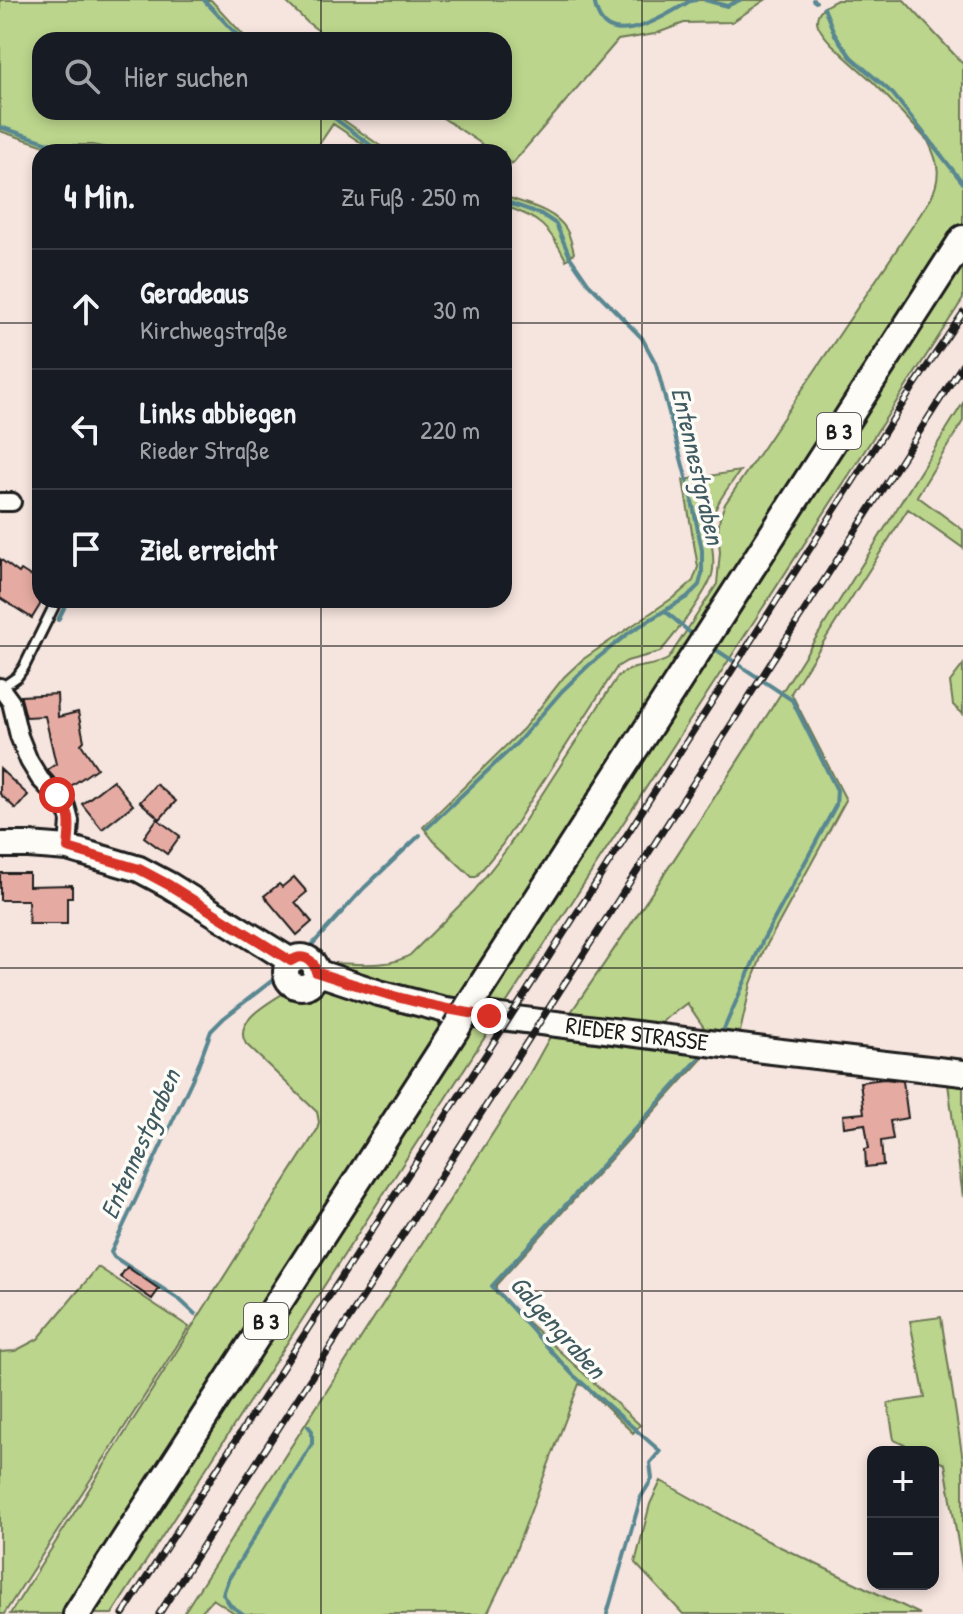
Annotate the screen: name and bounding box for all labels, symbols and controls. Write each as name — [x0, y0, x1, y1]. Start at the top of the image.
search box — [32, 32, 512, 120]
icon: search — [60, 54, 104, 98]
text: Hier suchen — [124, 56, 248, 96]
text: 4 Min. — [64, 173, 135, 219]
text: Zu Fuß · 250 m — [341, 179, 480, 214]
text: Geradeaus — [140, 272, 249, 312]
icon: ahead — [64, 287, 108, 331]
text: 30 m — [433, 292, 480, 327]
text: Kirchwegstraße — [140, 312, 288, 347]
water label: Entennestgraben — [662, 384, 734, 550]
text: Links abbiegen — [140, 392, 296, 432]
icon: left — [64, 407, 108, 451]
text: 220 m — [420, 412, 480, 447]
road number: B 3 — [817, 413, 861, 449]
text: Rieder Straße — [140, 432, 270, 467]
icon: arrive — [64, 527, 108, 571]
text: Ziel erreicht — [140, 529, 277, 569]
route start — [39, 777, 75, 813]
route end — [471, 998, 507, 1034]
street label: RIEDER STRASSE — [564, 1008, 710, 1058]
water label: Entennestgraben — [91, 1062, 190, 1224]
water label: Galgengraben — [502, 1267, 616, 1388]
road number: B 3 — [244, 1303, 288, 1339]
map controls — [867, 1446, 939, 1590]
button: + — [867, 1446, 939, 1518]
button: − — [867, 1518, 939, 1590]

